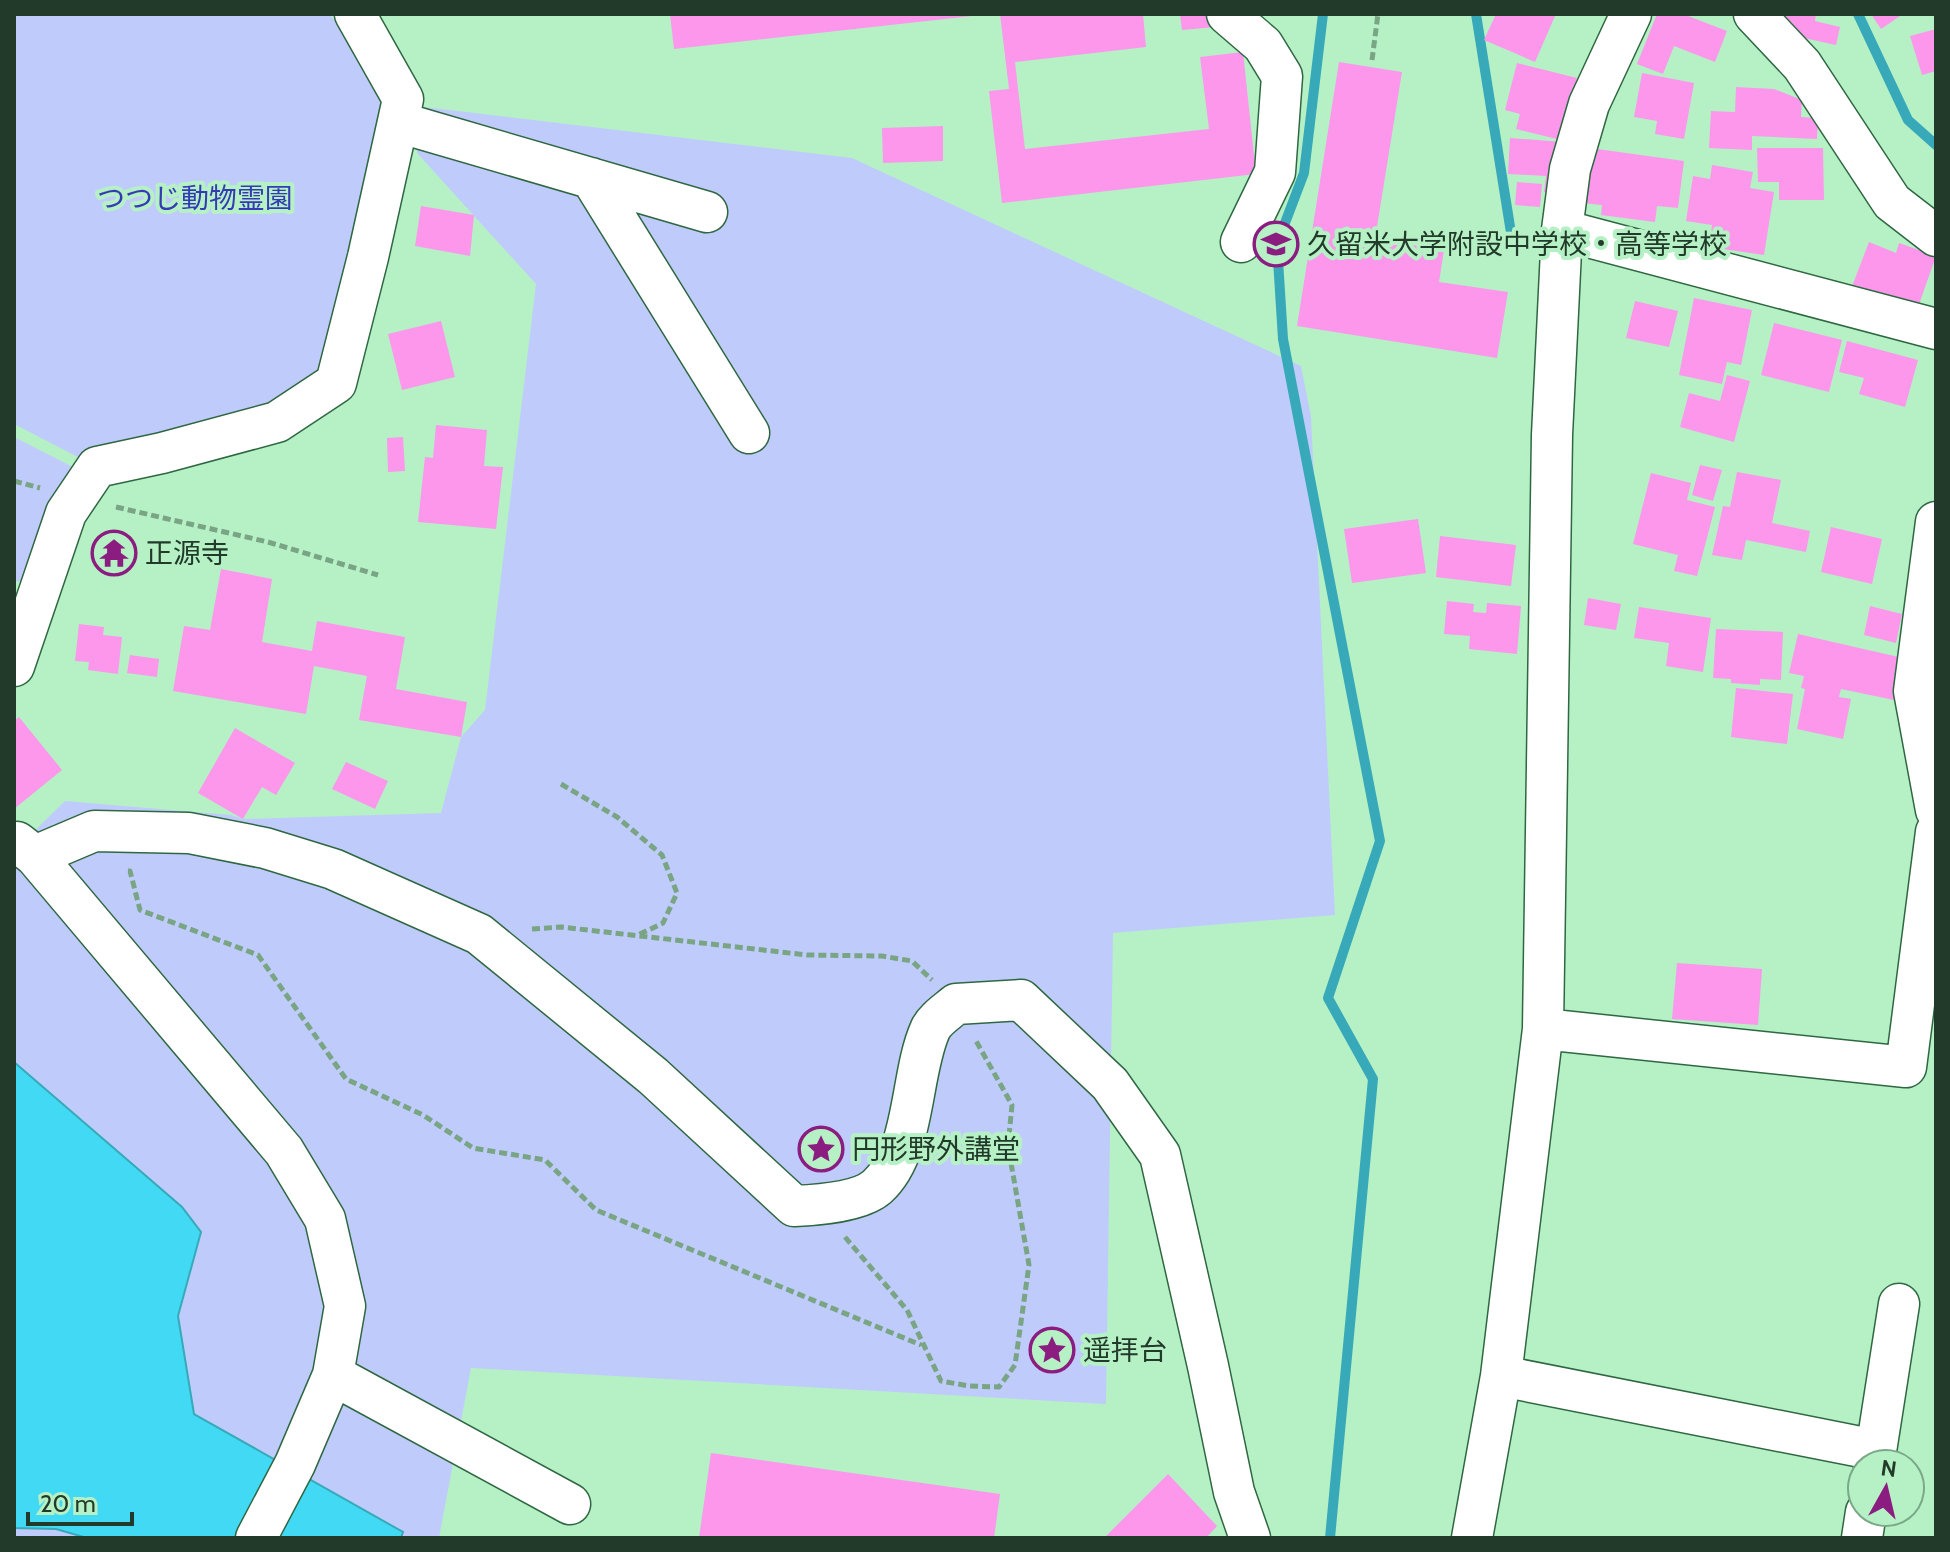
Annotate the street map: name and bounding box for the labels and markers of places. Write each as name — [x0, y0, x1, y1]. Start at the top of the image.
school or university icon: 久留米大学附設中学校・高等学校 — [1252, 220, 1300, 268]
place label: 久留米大学附設中学校・高等学校 — [1307, 227, 1727, 261]
temple icon: 正源寺 — [90, 529, 138, 577]
place label: 正源寺 — [145, 536, 229, 570]
place icon: 円形野外講堂 — [797, 1125, 845, 1173]
place label: 円形野外講堂 — [852, 1132, 1020, 1166]
place icon: 遥拝台 — [1028, 1326, 1076, 1374]
place label: 遥拝台 — [1083, 1333, 1167, 1367]

